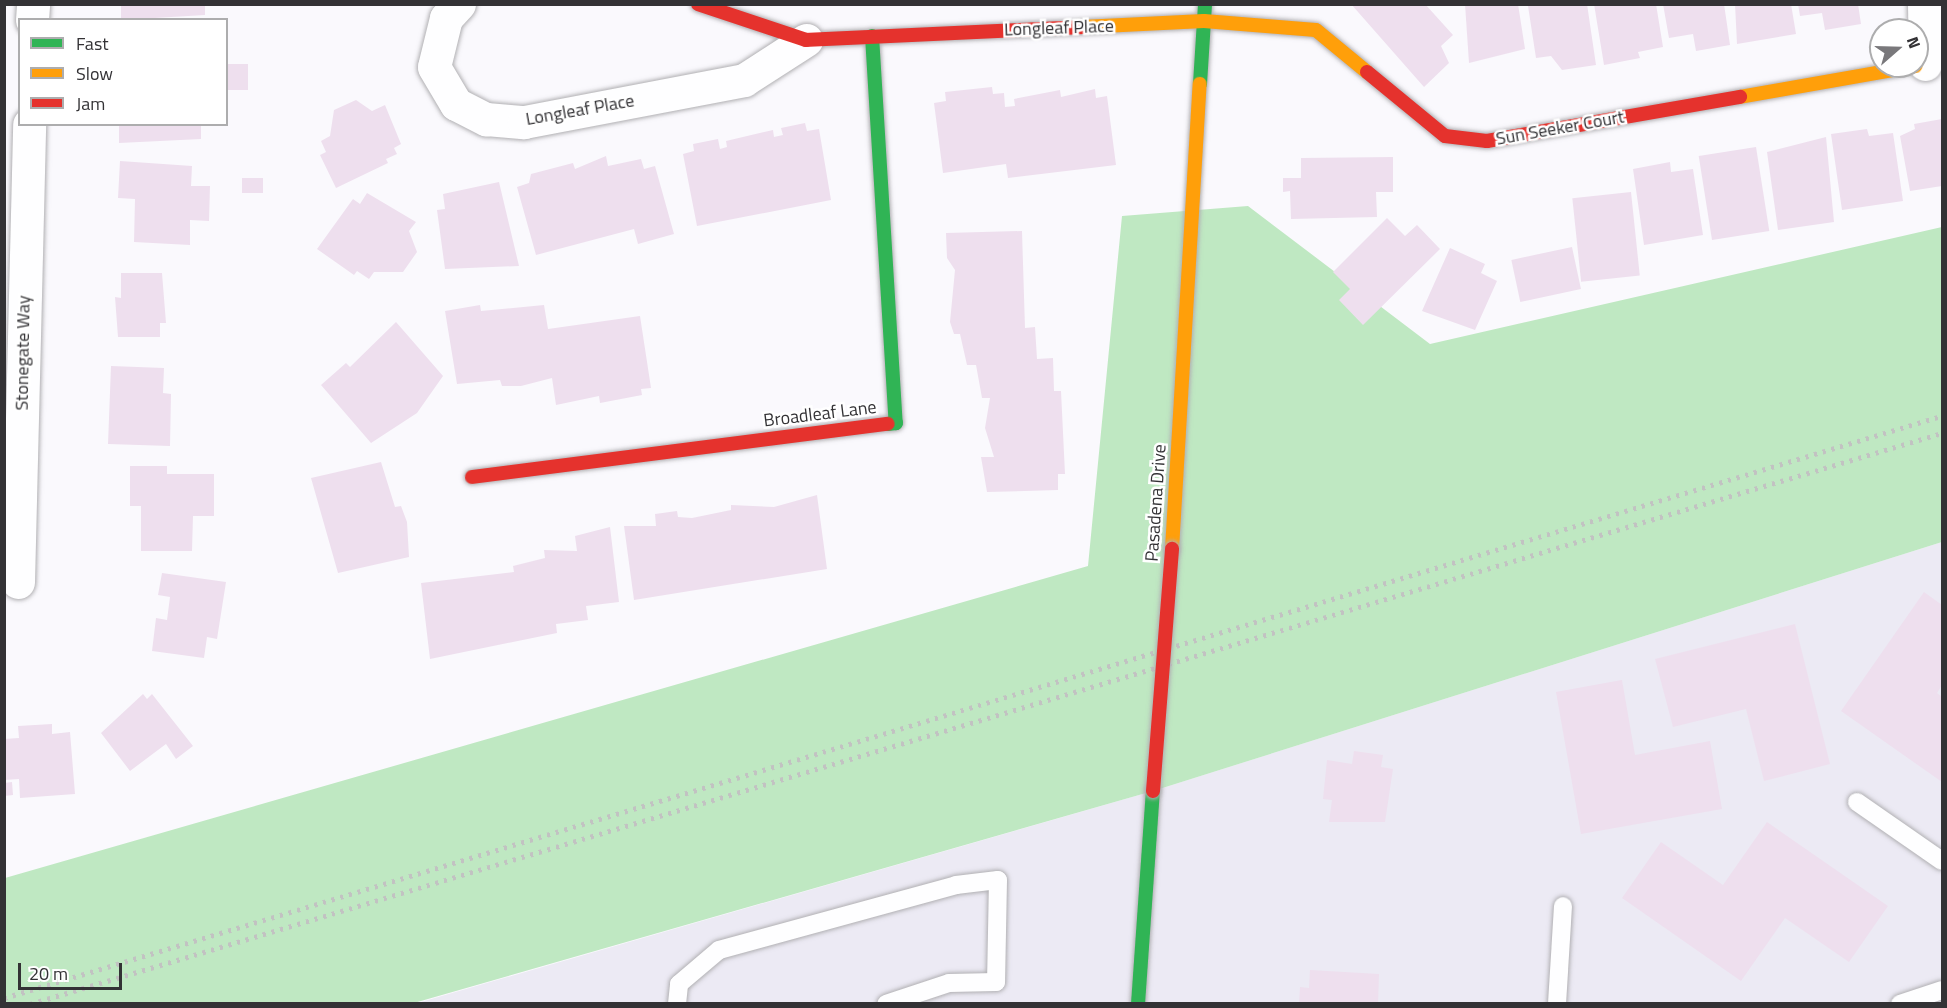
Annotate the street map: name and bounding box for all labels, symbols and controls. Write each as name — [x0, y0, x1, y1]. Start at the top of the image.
street label: Longleaf Place — [1004, 15, 1114, 41]
legend — [18, 18, 228, 126]
north arrow — [1869, 18, 1929, 78]
text: Fast — [76, 30, 109, 57]
text: N — [1901, 33, 1927, 52]
text: Slow — [76, 60, 113, 87]
text: Jam — [76, 90, 105, 117]
street label: Longleaf Place — [524, 90, 636, 130]
street label: Sun Seeker Court — [1494, 106, 1626, 150]
street label: Stonegate Way — [11, 295, 35, 411]
street label: Broadleaf Lane — [762, 396, 878, 432]
street label: Pasadena Drive — [1141, 444, 1171, 562]
scale bar — [21, 951, 124, 989]
text: 20 m — [29, 960, 68, 987]

